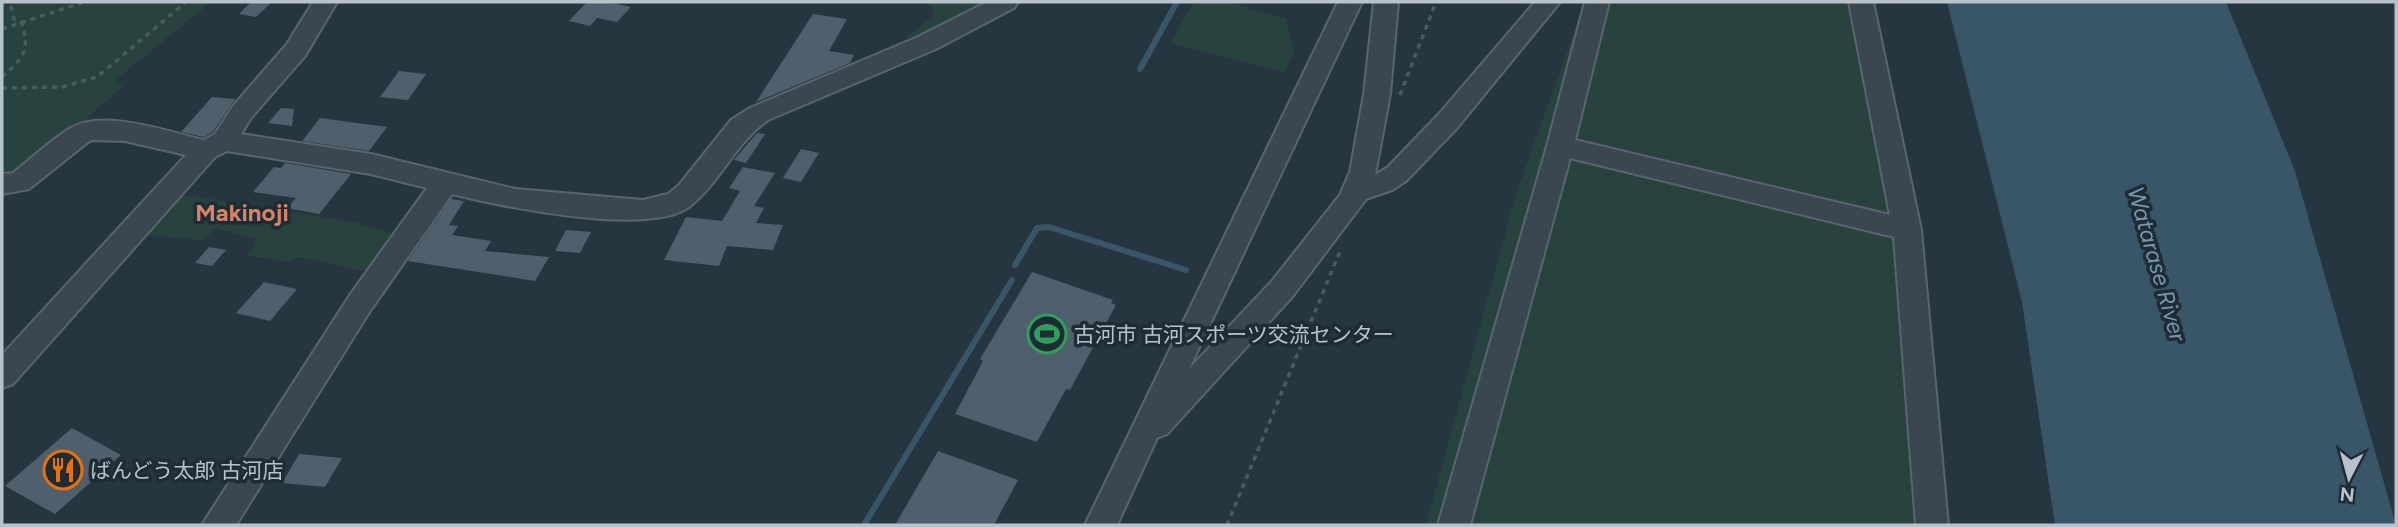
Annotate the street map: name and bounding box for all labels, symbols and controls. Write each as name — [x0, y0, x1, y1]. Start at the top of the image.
water label: Watarase River — [2122, 184, 2193, 346]
district label: Makinoji — [195, 198, 289, 227]
sports icon: 古河市 古河スポーツ交流センター — [1026, 313, 1068, 355]
place label: 古河市 古河スポーツ交流センター — [1074, 322, 1394, 347]
north arrow — [2314, 443, 2384, 513]
restaurant icon: ばんどう太郎 古河店 — [42, 449, 84, 491]
place label: ばんどう太郎 古河店 — [90, 458, 284, 483]
text: N — [2339, 482, 2356, 507]

